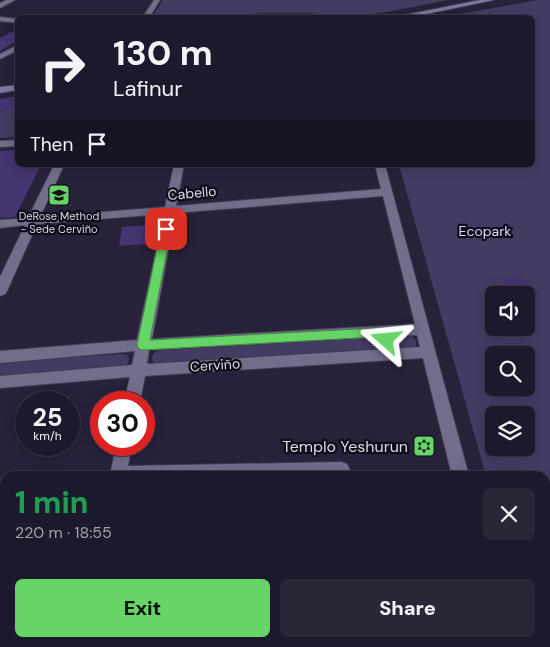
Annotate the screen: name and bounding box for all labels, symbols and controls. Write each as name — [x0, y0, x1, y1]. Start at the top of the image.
text: 130 m — [113, 30, 213, 76]
icon: right — [30, 35, 95, 100]
text: Lafinur — [113, 74, 182, 103]
icon: arrive — [83, 130, 111, 158]
text: Then — [30, 132, 73, 157]
street label: Cabello — [167, 182, 217, 204]
school or university icon: DeRose Method - Sede Cerviño — [47, 183, 71, 207]
pin — [145, 208, 187, 250]
place label: DeRose Method - Sede Cerviño — [19, 209, 99, 236]
icon: arrive — [152, 215, 180, 243]
park label: Ecopark — [459, 222, 511, 240]
map controls — [485, 286, 535, 456]
button: sound — [485, 286, 535, 336]
position arrow — [359, 313, 411, 365]
button: search — [485, 346, 535, 396]
street label: Cerviño — [189, 354, 241, 376]
speed limit sign: 30 — [90, 391, 155, 456]
text: 25 — [33, 401, 62, 434]
button: layers — [485, 406, 535, 456]
text: km/h — [33, 428, 62, 444]
synagogue icon: Templo Yeshurun — [412, 434, 436, 458]
place label: Templo Yeshurun — [282, 436, 408, 457]
text: 1 min — [15, 483, 88, 522]
button: close — [483, 488, 535, 540]
text: 220 m · 18:55 — [15, 522, 112, 543]
button: Exit — [15, 579, 270, 637]
button: Share — [280, 579, 535, 637]

